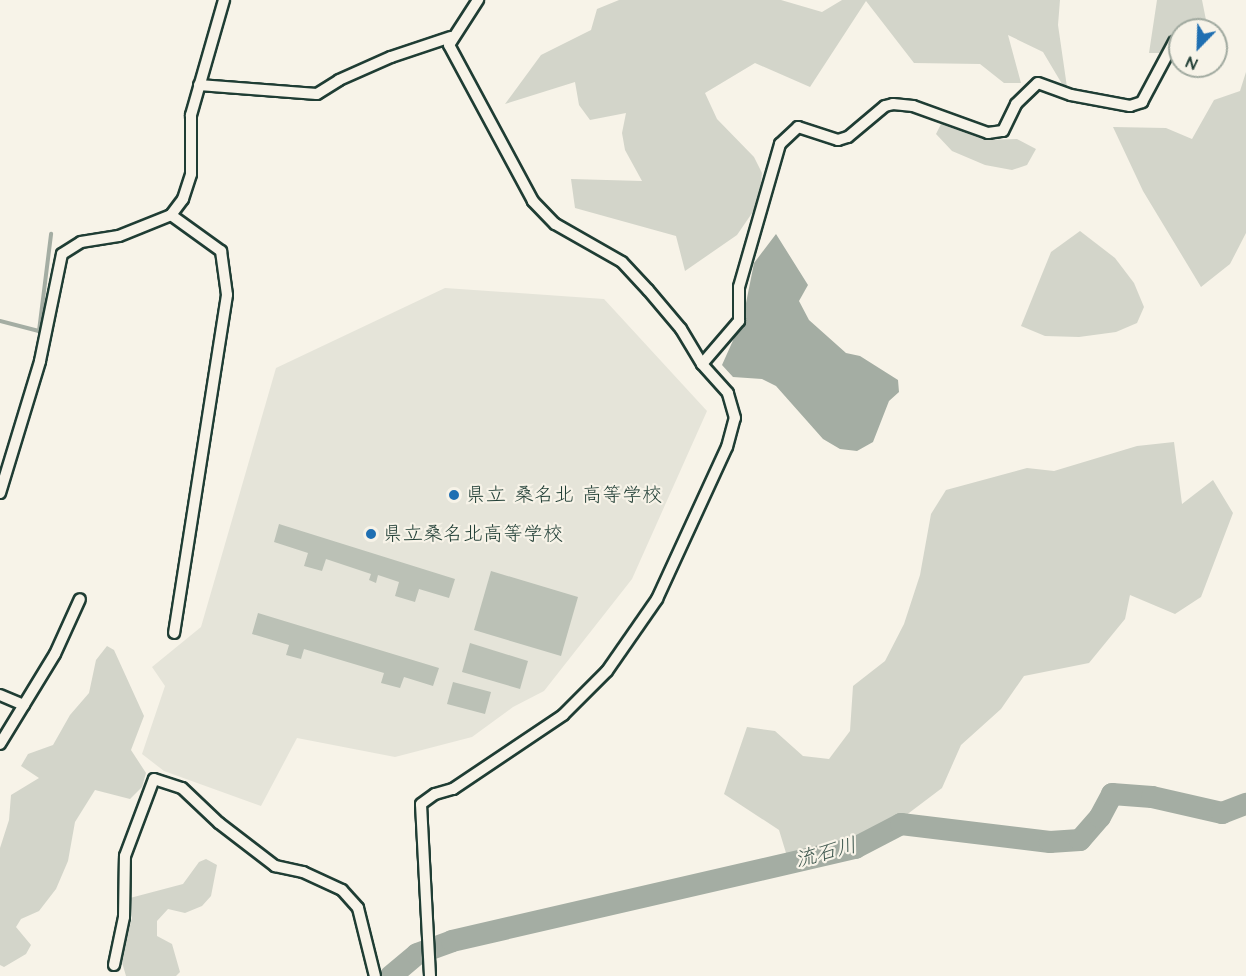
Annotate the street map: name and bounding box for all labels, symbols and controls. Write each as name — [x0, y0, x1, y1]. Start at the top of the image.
north arrow — [1168, 18, 1228, 78]
text: N — [1183, 51, 1201, 75]
place label: 県立 桑名北 高等学校 — [466, 483, 662, 507]
marker: 県立 桑名北 高等学校 — [447, 488, 461, 502]
place label: 県立桑名北高等学校 — [383, 522, 563, 546]
marker: 県立桑名北高等学校 — [364, 527, 378, 541]
water label: 流石川 — [792, 833, 860, 873]

